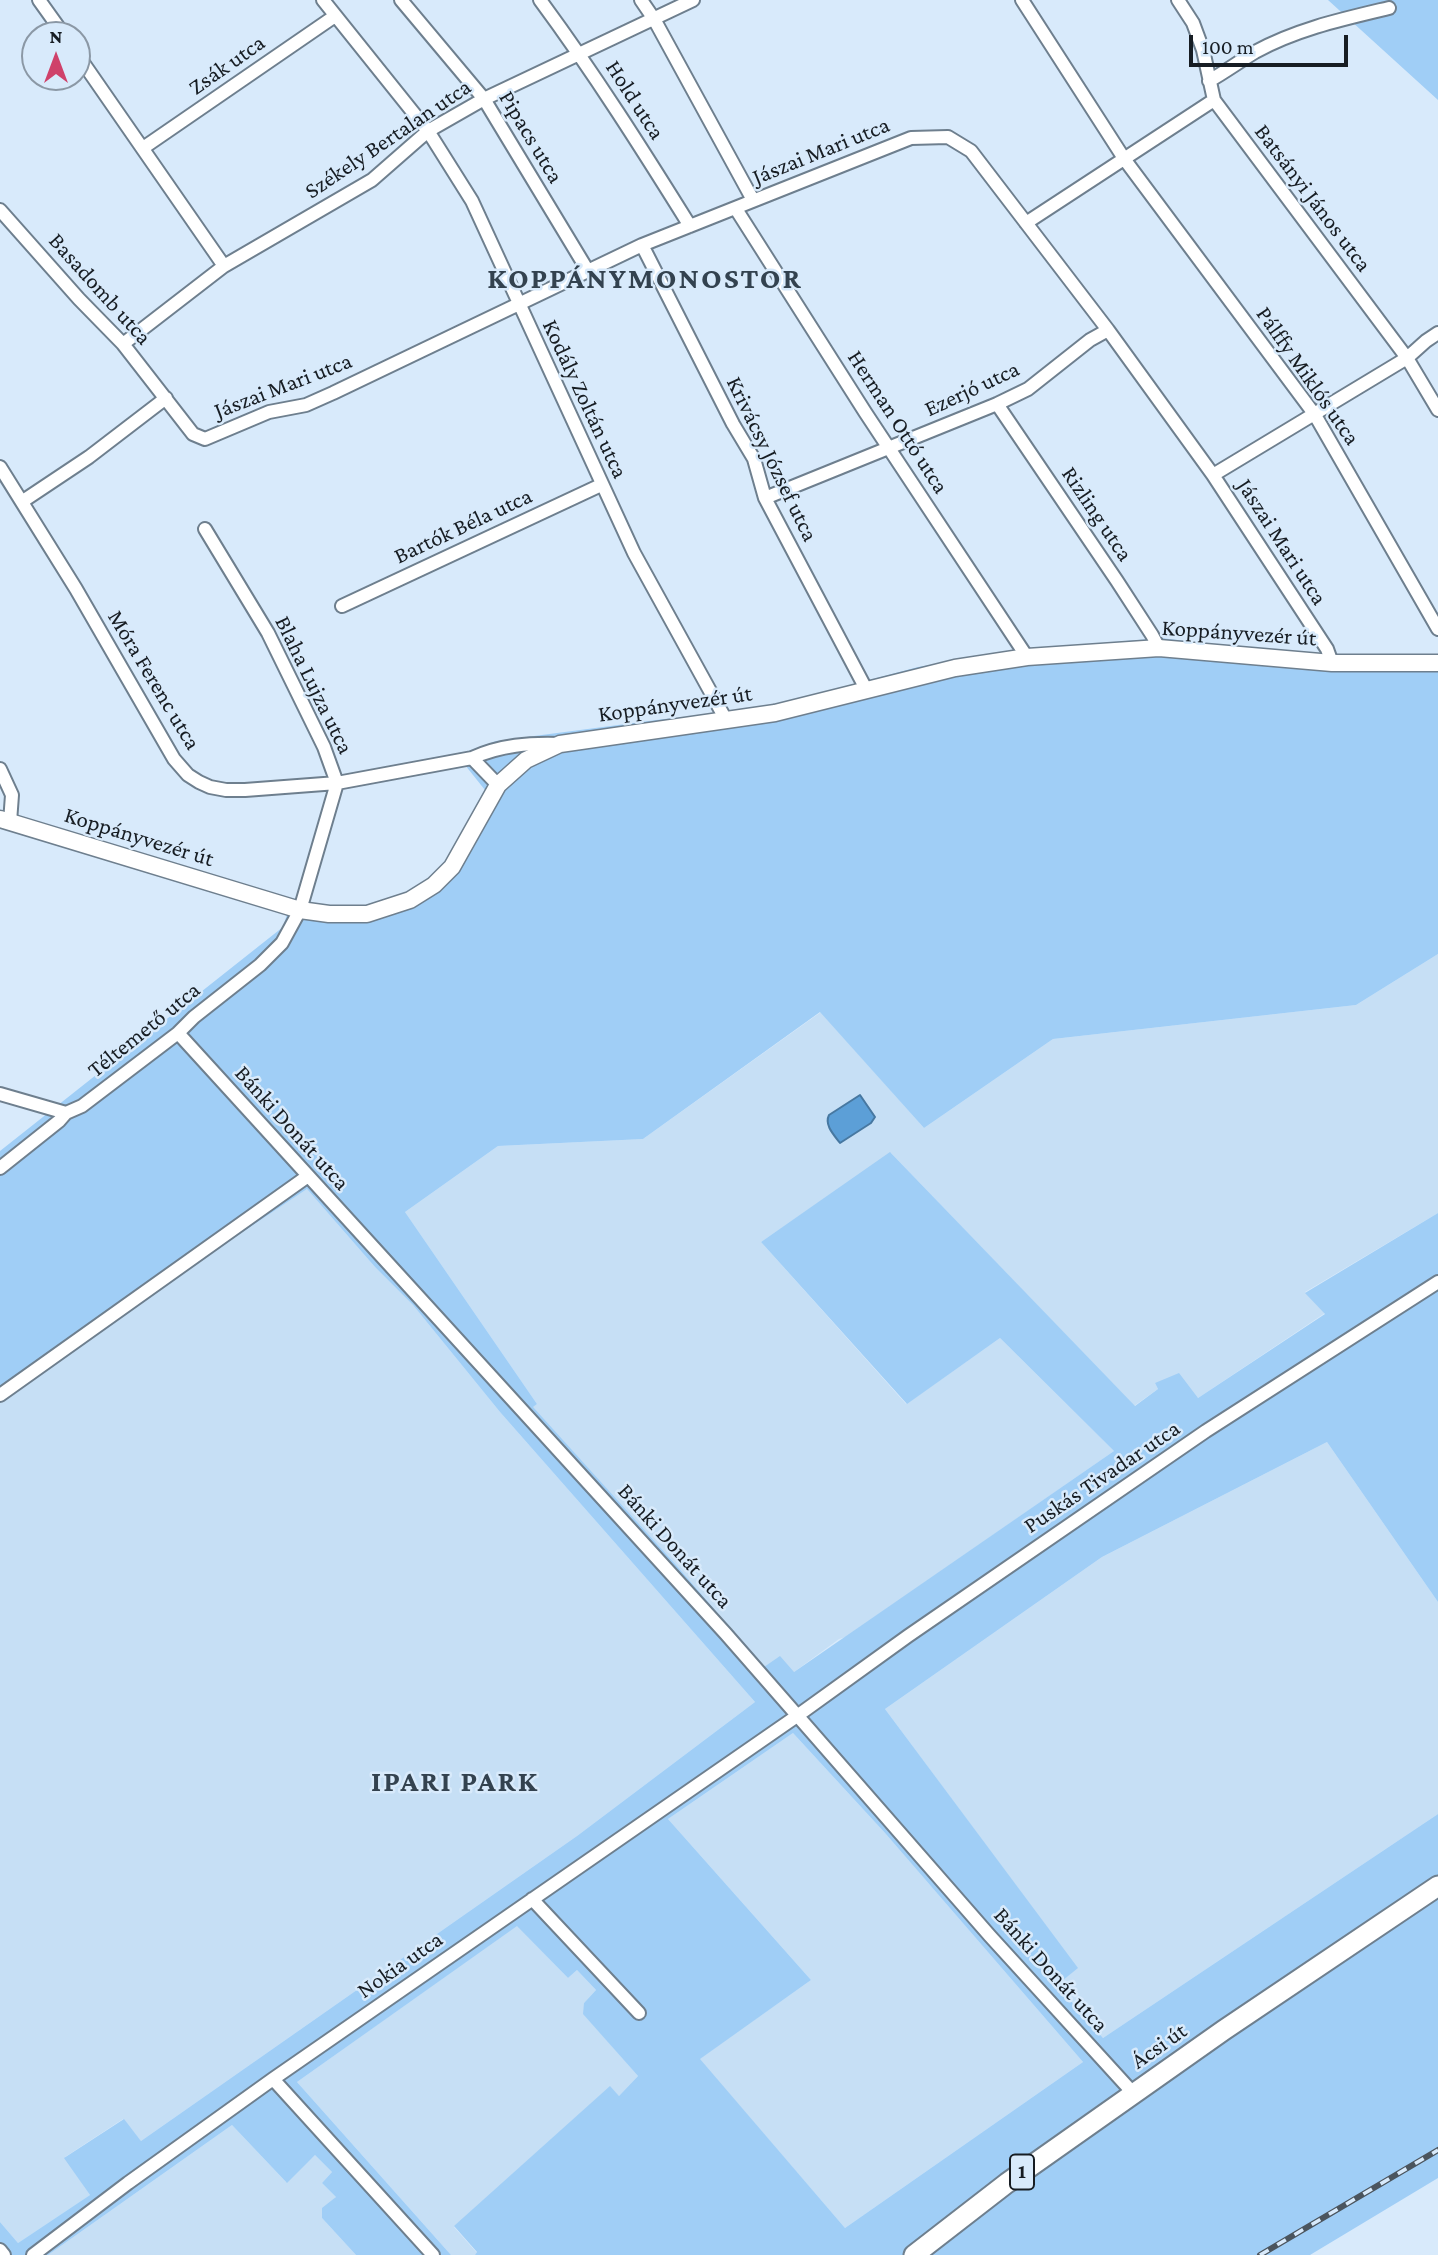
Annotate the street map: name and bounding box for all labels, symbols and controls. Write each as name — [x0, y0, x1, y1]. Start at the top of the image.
north arrow — [21, 21, 91, 91]
scale bar — [1193, 21, 1352, 65]
text: N — [50, 26, 62, 47]
street label: Zsák utca — [184, 29, 270, 101]
text: 100 m — [1202, 35, 1254, 59]
street label: Hold utca — [599, 55, 671, 145]
street label: Székely Bertalan utca — [300, 73, 476, 205]
street label: Pipacs utca — [493, 86, 569, 188]
street label: Jászai Mari utca — [748, 111, 894, 191]
street label: Batsányi János utca — [1248, 119, 1378, 277]
street label: Basadomb utca — [43, 227, 157, 351]
district label: KOPPÁNYMONOSTOR — [489, 261, 801, 297]
street label: Pálffy Miklós utca — [1250, 301, 1366, 451]
street label: Kodály Zoltán utca — [536, 315, 634, 483]
street label: Herman Ottó utca — [841, 345, 955, 499]
street label: Jászai Mari utca — [210, 347, 356, 425]
street label: Ezerjó utca — [920, 355, 1024, 423]
street label: Krivácsy József utca — [720, 372, 824, 546]
street label: Rizling utca — [1055, 461, 1139, 567]
street label: Jászai Mari utca — [1231, 474, 1333, 610]
street label: Bartók Béla utca — [390, 482, 536, 570]
street label: Móra Ferenc utca — [101, 605, 207, 755]
street label: Blaha Lujza utca — [269, 611, 359, 759]
street label: Koppányvezér út — [1161, 614, 1317, 652]
street label: Koppányvezér út — [596, 680, 754, 728]
street label: Koppányvezér út — [61, 801, 217, 873]
street label: Téltemető utca — [82, 976, 206, 1084]
street label: Bánki Donát utca — [229, 1060, 355, 1196]
street label: Puskás Tivadar utca — [1019, 1415, 1185, 1539]
street label: Bánki Donát utca — [612, 1478, 738, 1614]
district label: IPARI PARK — [372, 1764, 538, 1800]
street label: Bánki Donát utca — [988, 1902, 1114, 2038]
street label: Nokia utca — [352, 1926, 448, 2004]
street label: Ácsi út — [1126, 2017, 1192, 2075]
road number: 1 — [1010, 2154, 1034, 2190]

